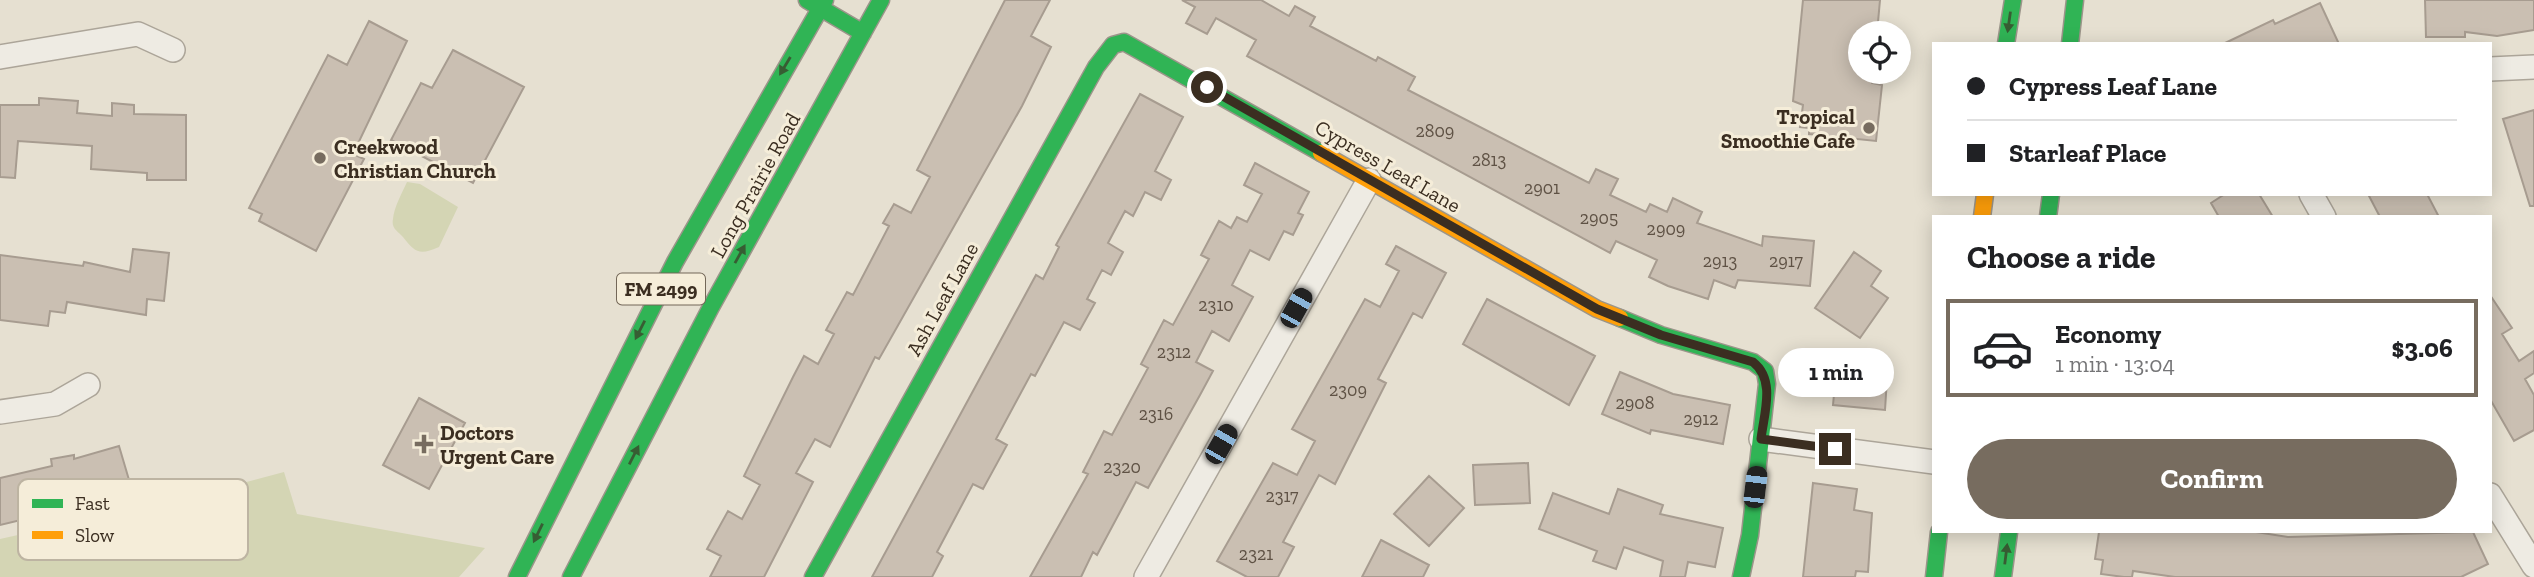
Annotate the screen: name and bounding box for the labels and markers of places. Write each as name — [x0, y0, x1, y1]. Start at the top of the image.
place label: Tropical Smoothie Cafe — [1721, 104, 1855, 153]
marker: Tropical Smoothie Cafe — [1861, 120, 1877, 136]
place label: Creekwood Christian Church — [334, 134, 496, 183]
marker: Creekwood Christian Church — [312, 150, 328, 166]
place label: Doctors Urgent Care — [440, 420, 554, 469]
marker: Doctors Urgent Care — [414, 434, 434, 454]

